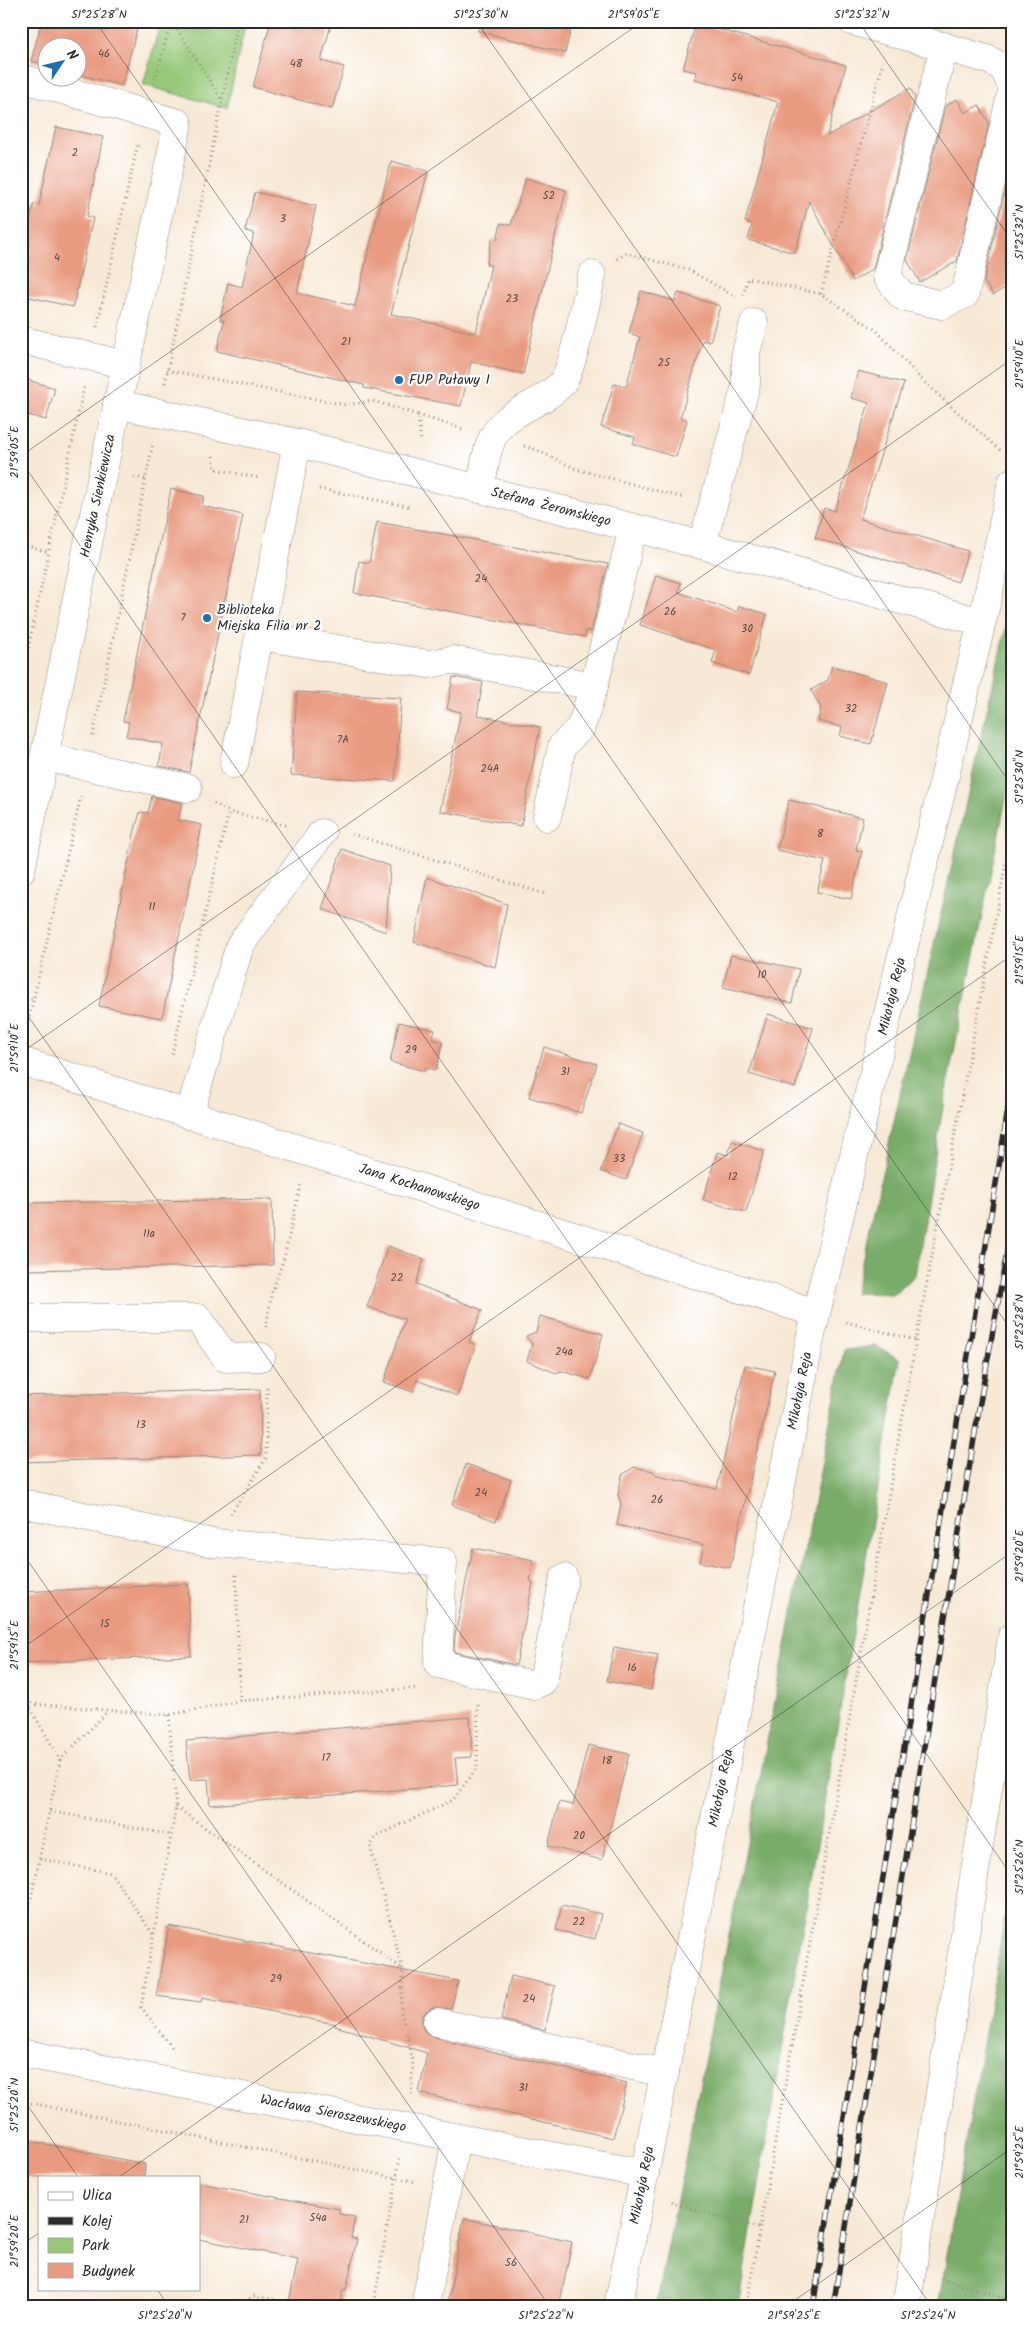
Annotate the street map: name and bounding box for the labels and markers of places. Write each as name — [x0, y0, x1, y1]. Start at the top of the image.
place label: FUP Puławy 1 — [409, 369, 490, 391]
marker: FUP Puławy 1 — [393, 374, 405, 386]
place label: Biblioteka Miejska Filia nr 2 — [217, 599, 321, 637]
marker: Biblioteka Miejska Filia nr 2 — [201, 612, 213, 624]

